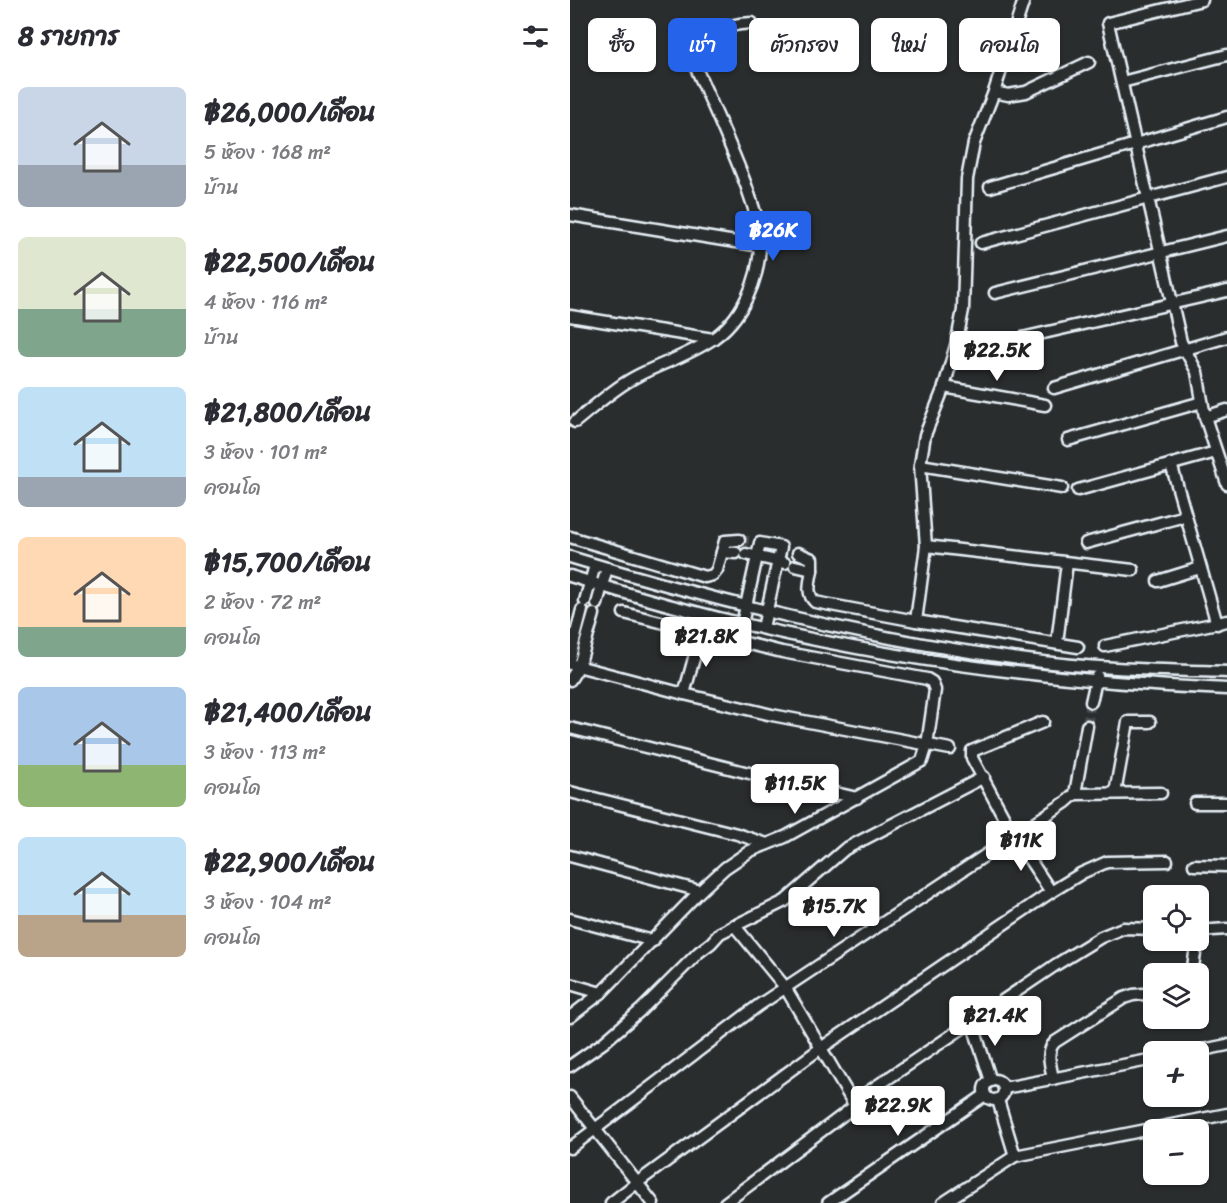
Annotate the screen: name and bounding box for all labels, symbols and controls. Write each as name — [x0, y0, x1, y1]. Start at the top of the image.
text: 8 รายการ — [18, 13, 119, 59]
chip: ซื้อ — [588, 18, 656, 72]
chip: เช่า — [668, 18, 737, 72]
chip: ตัวกรอง — [749, 18, 859, 72]
chip: ใหม่ — [871, 18, 947, 72]
chip: คอนโด — [959, 18, 1060, 72]
icon: filters — [519, 20, 552, 53]
text: ฿26,000/เดือน — [204, 89, 376, 135]
icon: home — [66, 111, 138, 183]
text: 5 ห้อง · 168 m² — [204, 135, 331, 170]
text: บ้าน — [204, 170, 239, 205]
pin: ฿26K — [737, 211, 809, 262]
text: ฿26K — [749, 213, 797, 248]
text: ฿22,500/เดือน — [204, 239, 375, 285]
icon: home — [66, 261, 138, 333]
text: 4 ห้อง · 116 m² — [204, 285, 328, 320]
text: บ้าน — [204, 320, 239, 355]
pin: ฿22.5K — [948, 331, 1046, 382]
text: ฿22.5K — [964, 333, 1030, 368]
text: ฿21,800/เดือน — [204, 389, 371, 435]
icon: home — [66, 411, 138, 483]
text: 3 ห้อง · 101 m² — [204, 435, 328, 470]
text: คอนโด — [204, 470, 261, 505]
text: ฿15,700/เดือน — [204, 539, 371, 585]
icon: home — [66, 561, 138, 633]
text: 2 ห้อง · 72 m² — [204, 585, 321, 620]
pin: ฿21.8K — [657, 617, 755, 668]
text: ฿21.8K — [674, 619, 738, 654]
text: คอนโด — [204, 620, 261, 655]
text: ฿21,400/เดือน — [204, 689, 372, 735]
icon: home — [66, 711, 138, 783]
text: 3 ห้อง · 113 m² — [204, 735, 326, 770]
pin: ฿11.5K — [746, 764, 844, 815]
text: ฿11.5K — [765, 766, 825, 801]
text: คอนโด — [204, 770, 261, 805]
pin: ฿11K — [985, 821, 1057, 872]
text: ฿11K — [1000, 823, 1042, 858]
text: ฿22,900/เดือน — [204, 839, 376, 885]
icon: home — [66, 861, 138, 933]
text: 3 ห้อง · 104 m² — [204, 885, 332, 920]
map controls — [1143, 885, 1209, 1185]
button: locate — [1143, 885, 1209, 951]
pin: ฿15.7K — [785, 887, 883, 938]
text: ฿15.7K — [802, 889, 866, 924]
text: คอนโด — [204, 920, 261, 955]
button: layers — [1143, 963, 1209, 1029]
pin: ฿21.4K — [946, 996, 1044, 1047]
text: ฿21.4K — [963, 998, 1027, 1033]
button: + — [1143, 1041, 1209, 1107]
pin: ฿22.9K — [849, 1086, 947, 1137]
text: ฿22.9K — [865, 1088, 931, 1123]
button: − — [1143, 1119, 1209, 1185]

